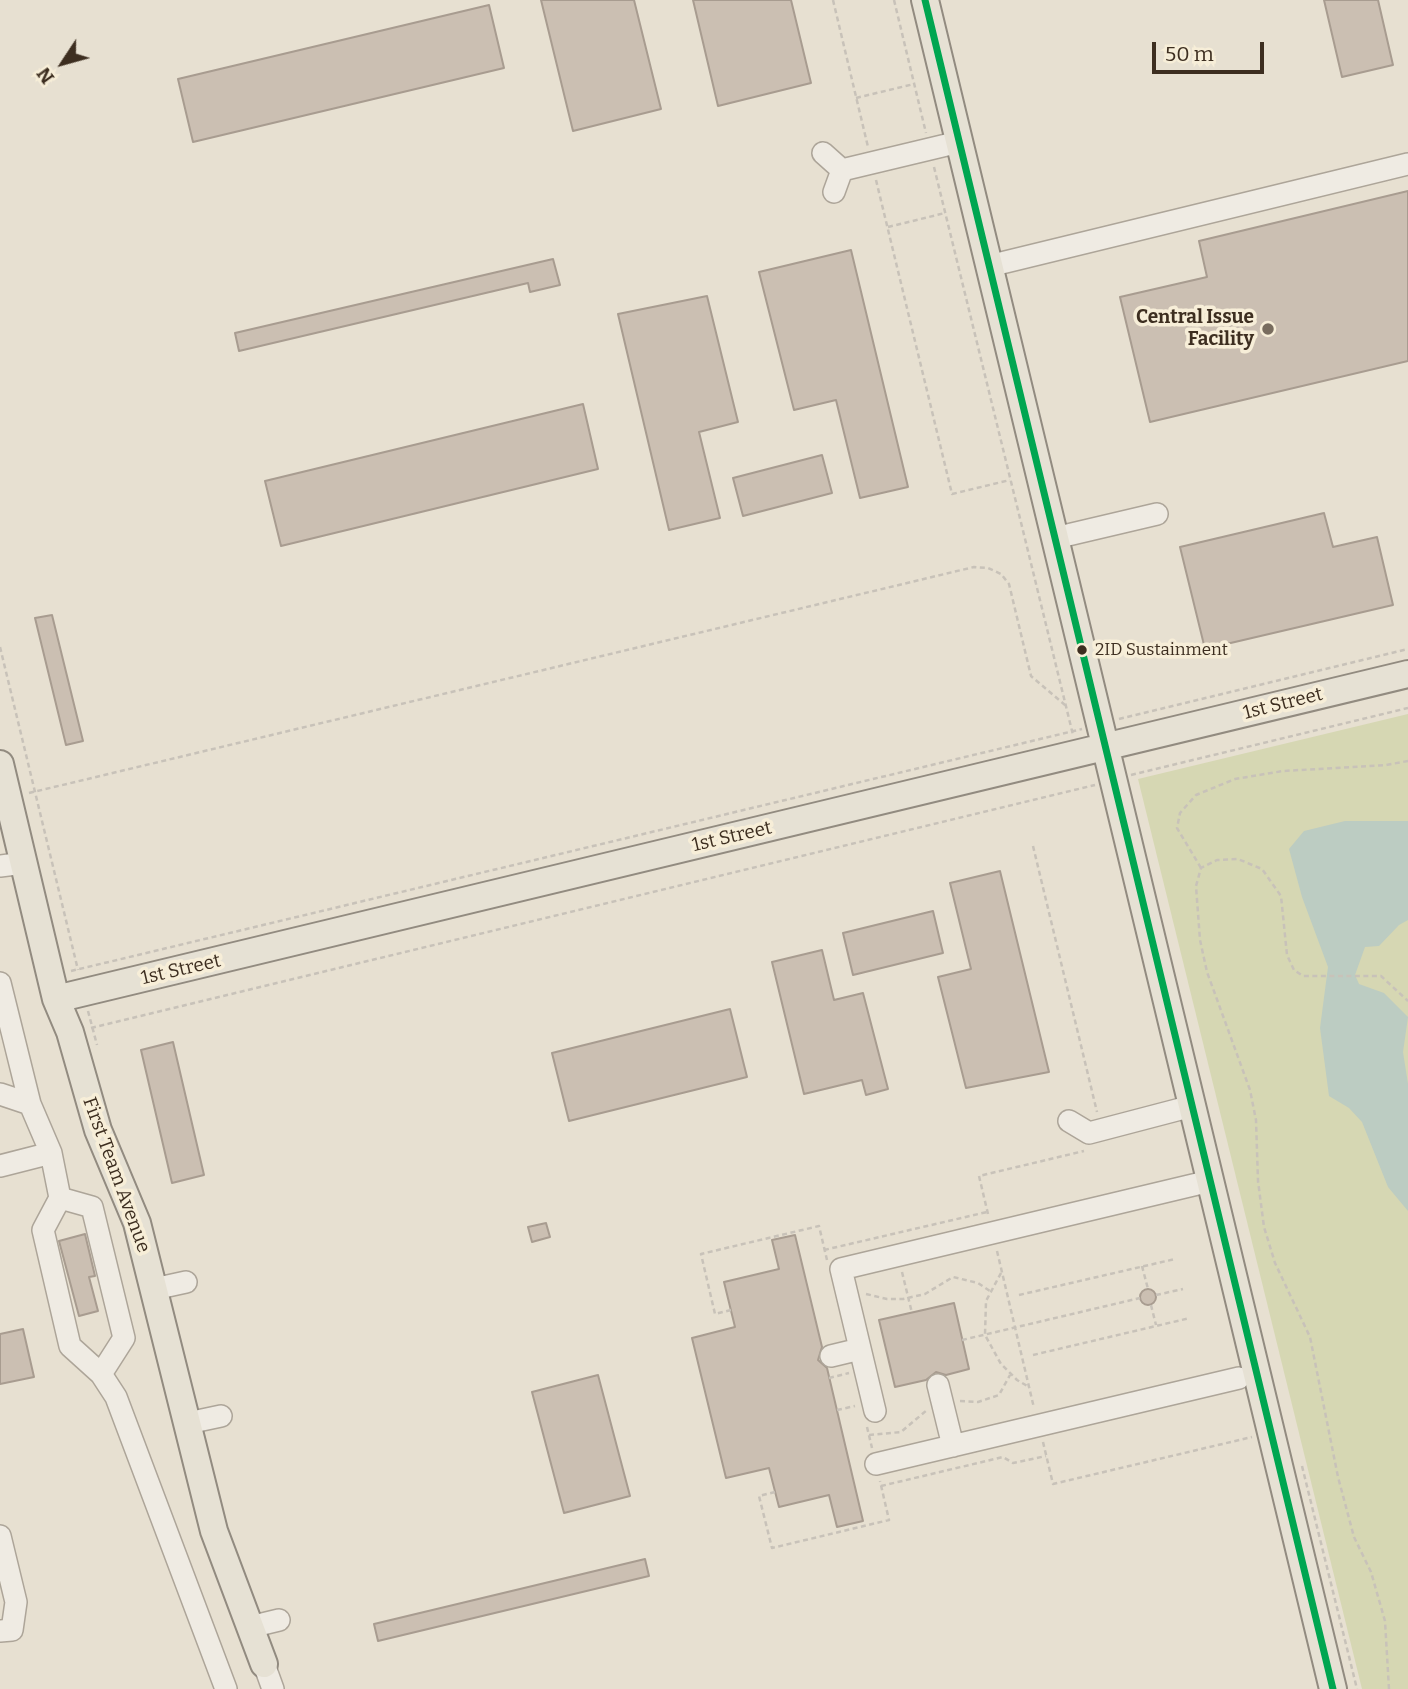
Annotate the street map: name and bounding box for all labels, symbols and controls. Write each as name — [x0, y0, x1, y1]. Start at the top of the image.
north arrow — [28, 28, 98, 98]
scale bar — [1156, 28, 1268, 72]
text: 50 m — [1165, 41, 1214, 67]
text: N — [32, 63, 59, 88]
place label: Central Issue Facility — [1136, 307, 1254, 351]
marker: Central Issue Facility — [1260, 321, 1276, 337]
place label: 2ID Sustainment — [1095, 640, 1228, 660]
marker: 2ID Sustainment — [1075, 643, 1089, 657]
street label: 1st Street — [1241, 683, 1325, 725]
street label: 1st Street — [690, 817, 774, 857]
street label: 1st Street — [139, 950, 223, 990]
street label: First Team Avenue — [77, 1094, 155, 1256]

